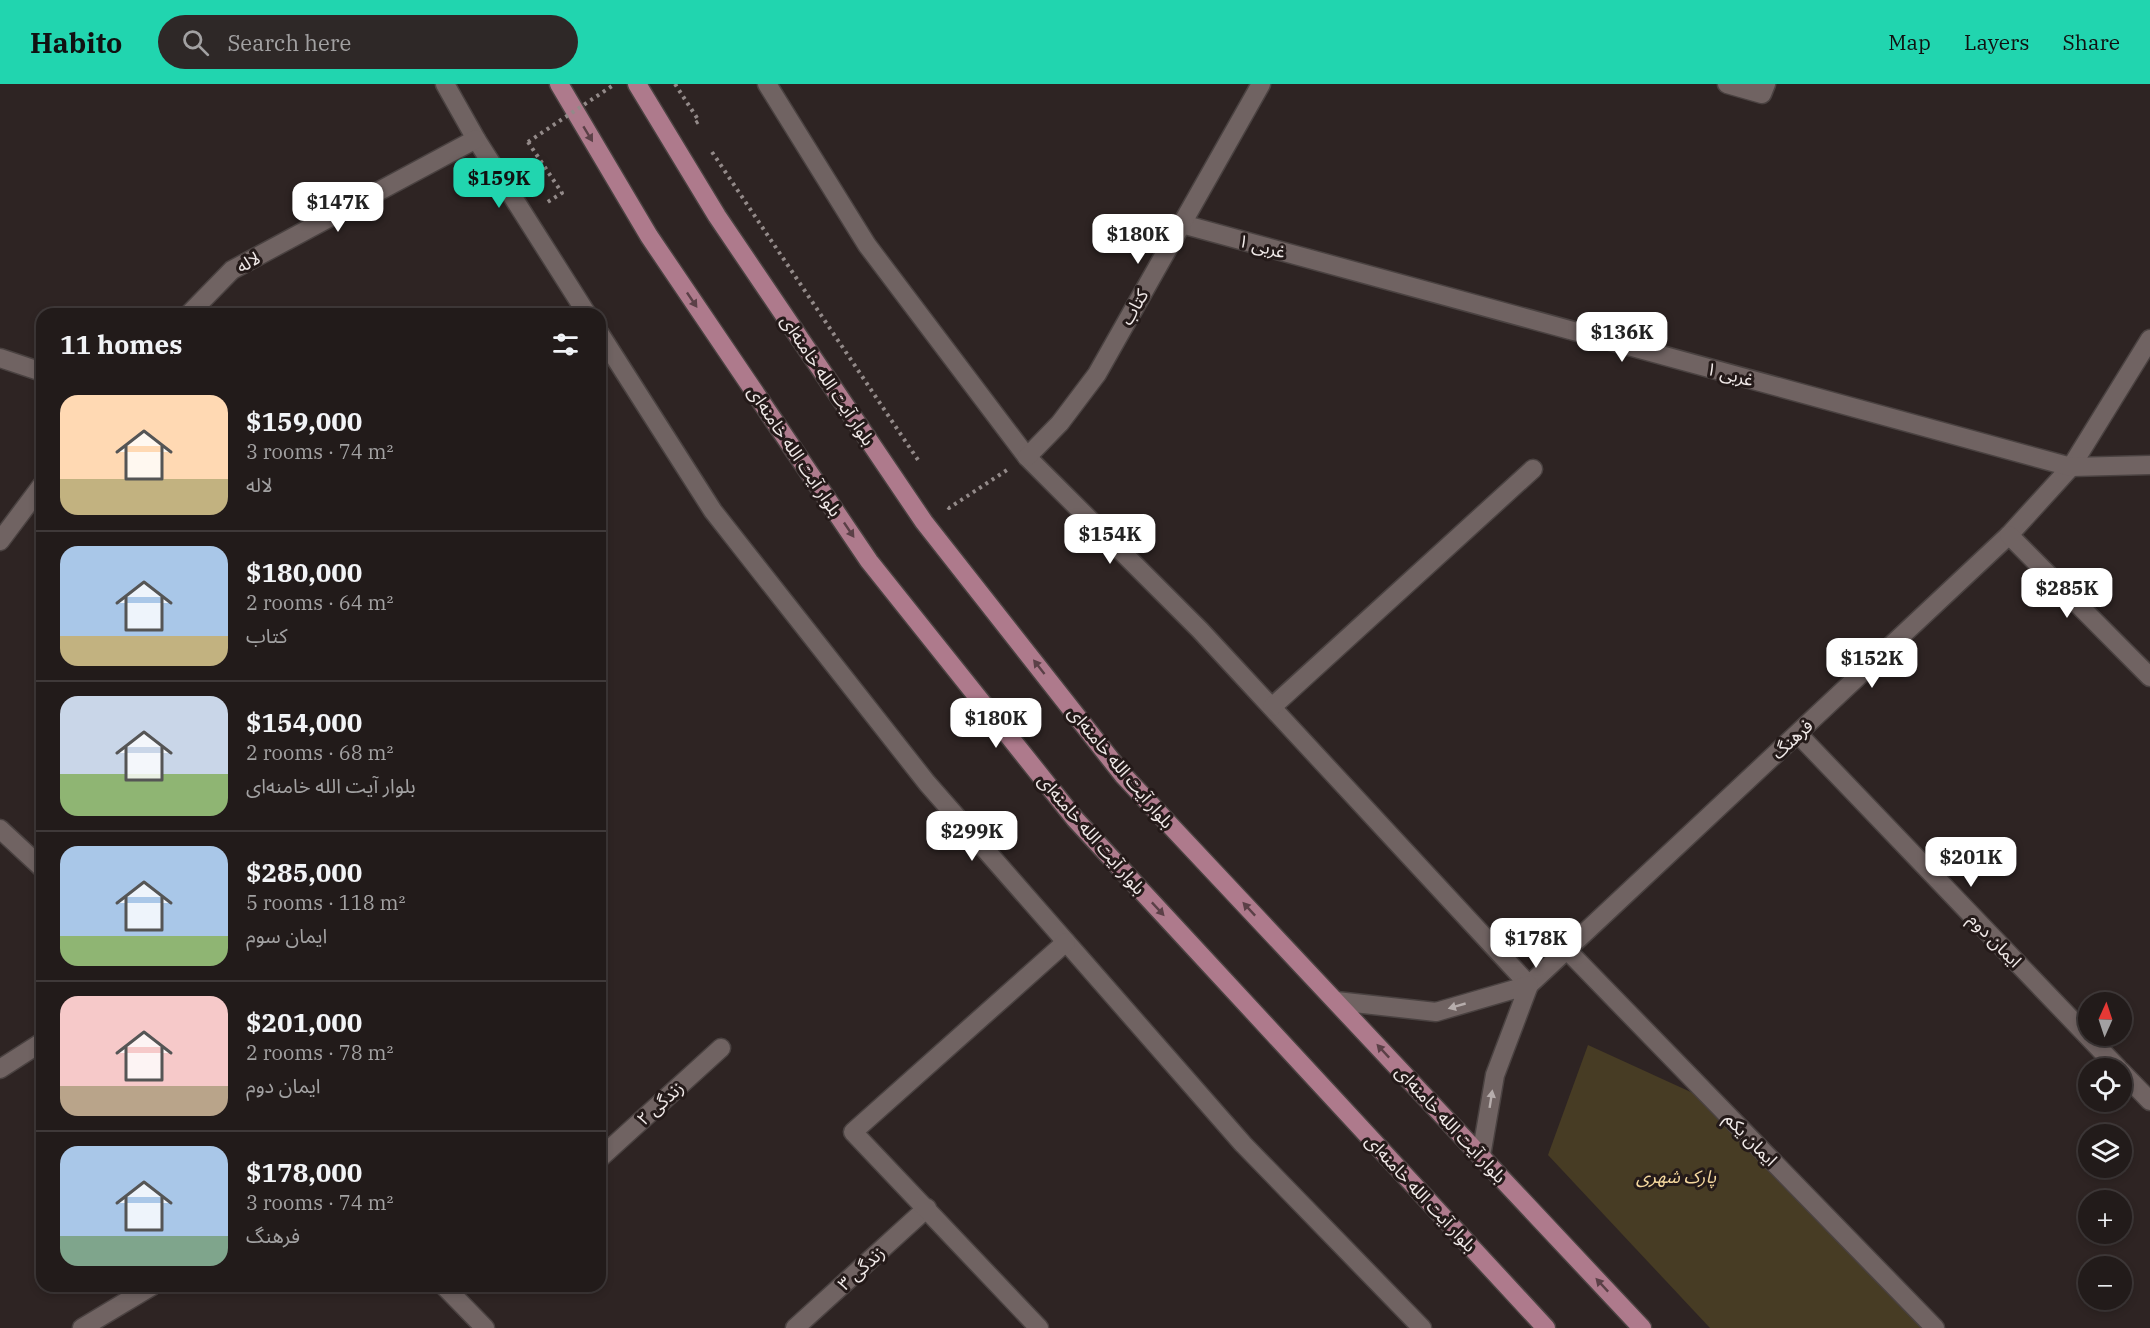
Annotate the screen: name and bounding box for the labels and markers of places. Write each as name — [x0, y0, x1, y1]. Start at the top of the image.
pin: $159K — [457, 158, 541, 209]
pin: $147K — [296, 182, 380, 233]
pin: $180K — [1096, 214, 1180, 265]
pin: $136K — [1580, 312, 1664, 363]
pin: $154K — [1068, 514, 1152, 565]
pin: $285K — [2025, 568, 2109, 619]
pin: $152K — [1830, 638, 1914, 689]
pin: $180K — [954, 698, 1038, 749]
pin: $299K — [930, 811, 1014, 862]
pin: $201K — [1929, 837, 2013, 888]
pin: $178K — [1494, 918, 1578, 969]

